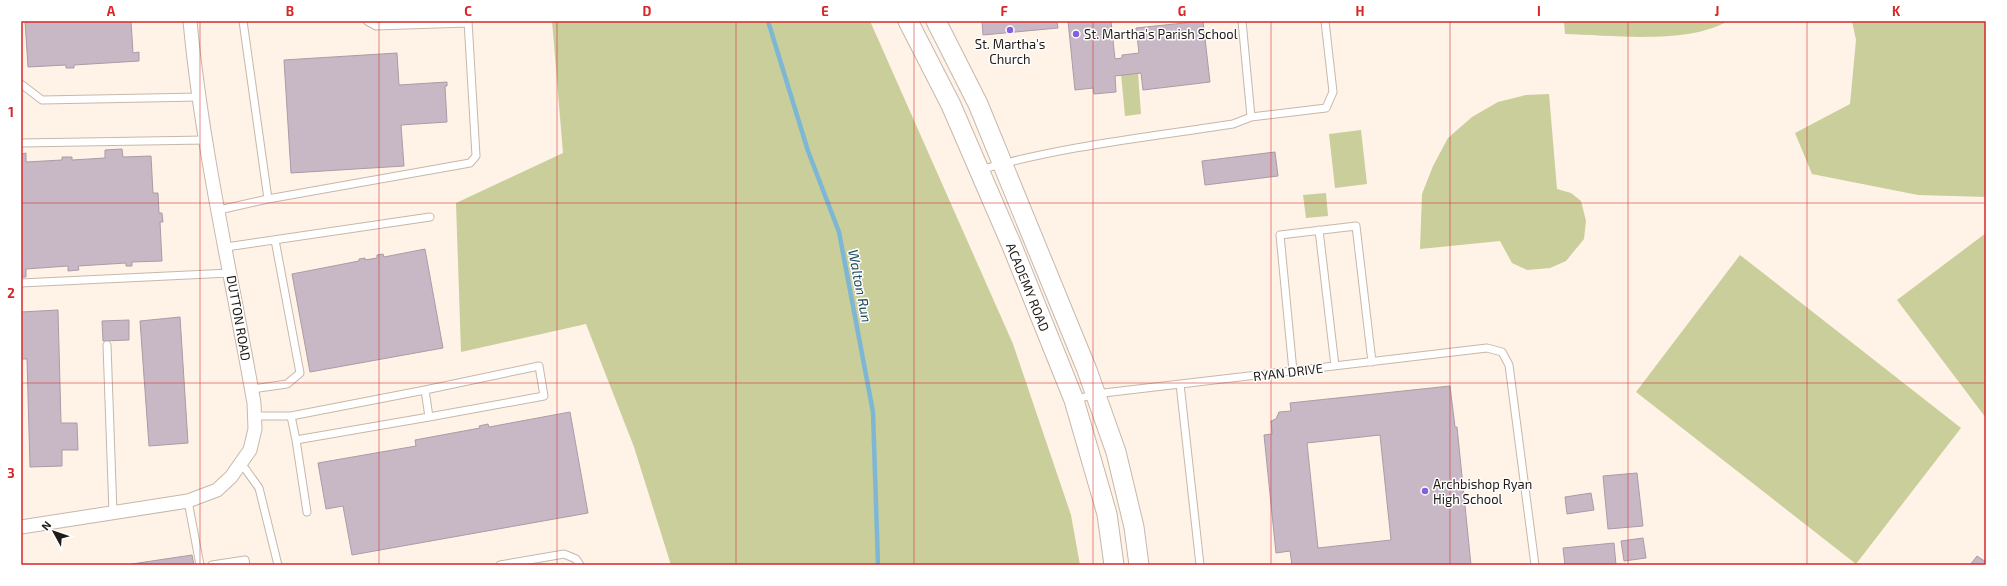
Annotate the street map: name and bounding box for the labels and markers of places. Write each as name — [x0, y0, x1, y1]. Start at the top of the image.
marker: St. Martha's Church — [1005, 25, 1015, 35]
place label: St. Martha's Parish School — [1084, 26, 1238, 42]
marker: St. Martha's Parish School — [1071, 29, 1081, 39]
place label: St. Martha's Church — [975, 36, 1045, 67]
place label: Archbishop Ryan High School — [1433, 476, 1532, 507]
marker: Archbishop Ryan High School — [1420, 486, 1430, 496]

